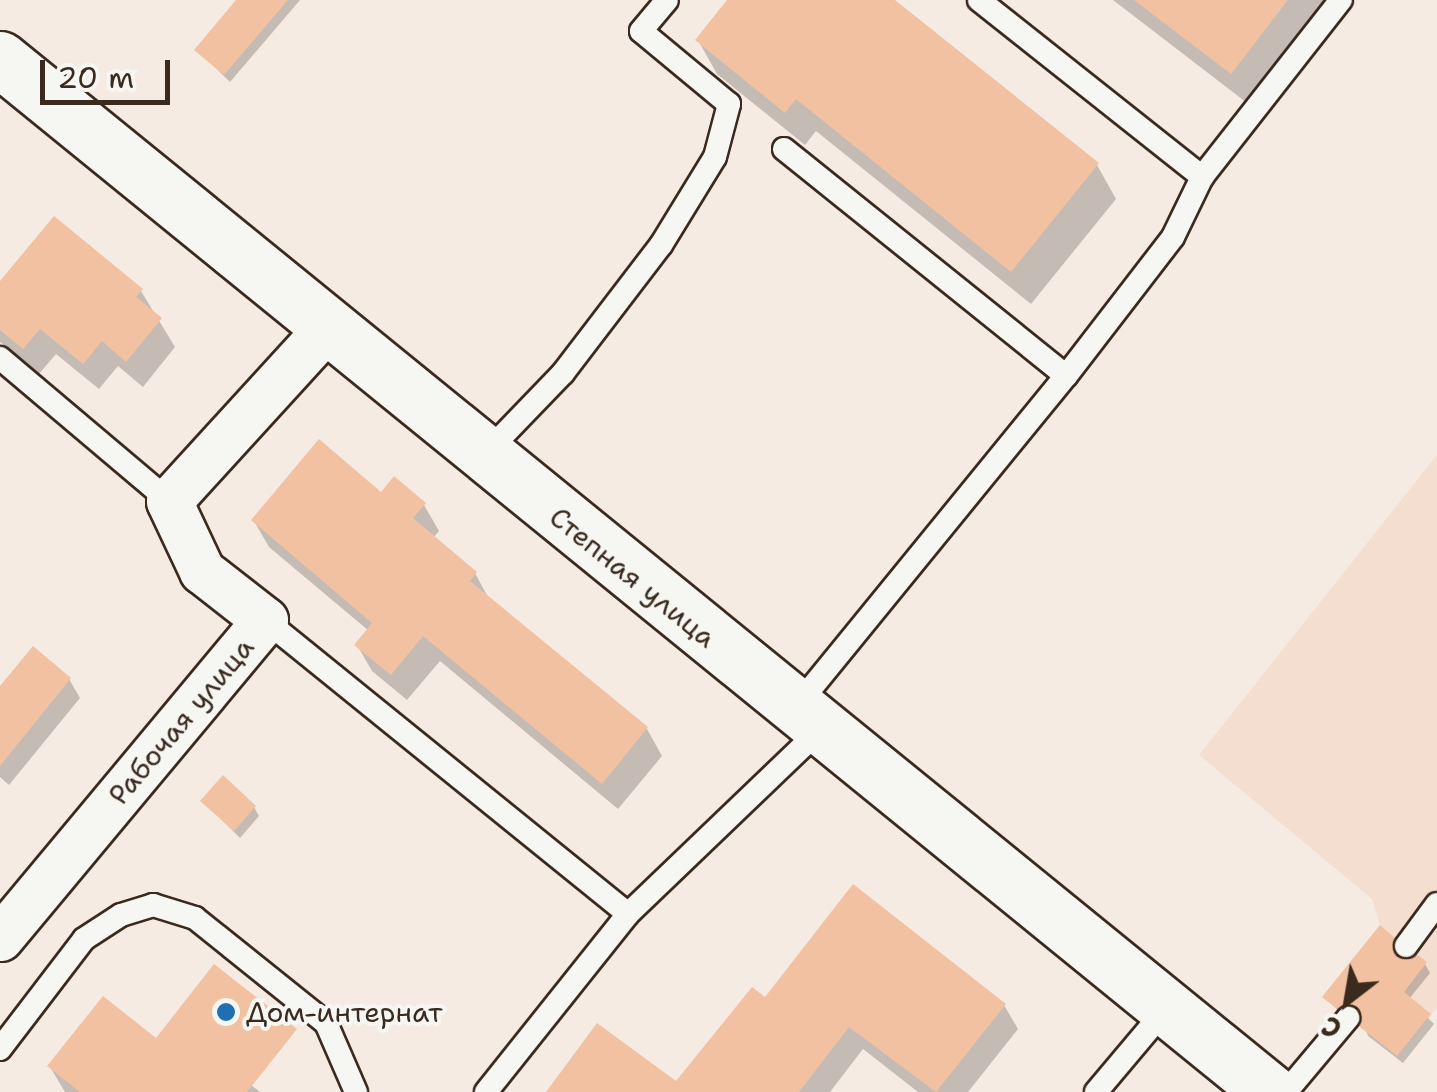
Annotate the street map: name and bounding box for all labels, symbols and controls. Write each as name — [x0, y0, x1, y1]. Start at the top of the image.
scale bar — [45, 40, 175, 102]
text: 20 m — [57, 57, 134, 98]
street label: Степная улица — [543, 500, 723, 654]
street label: Рабочая улица — [101, 631, 261, 811]
north arrow — [1297, 952, 1397, 1052]
place label: Дом-интернат — [246, 995, 442, 1029]
marker: Дом-интернат — [215, 1001, 237, 1023]
text: С — [1314, 1007, 1349, 1048]

